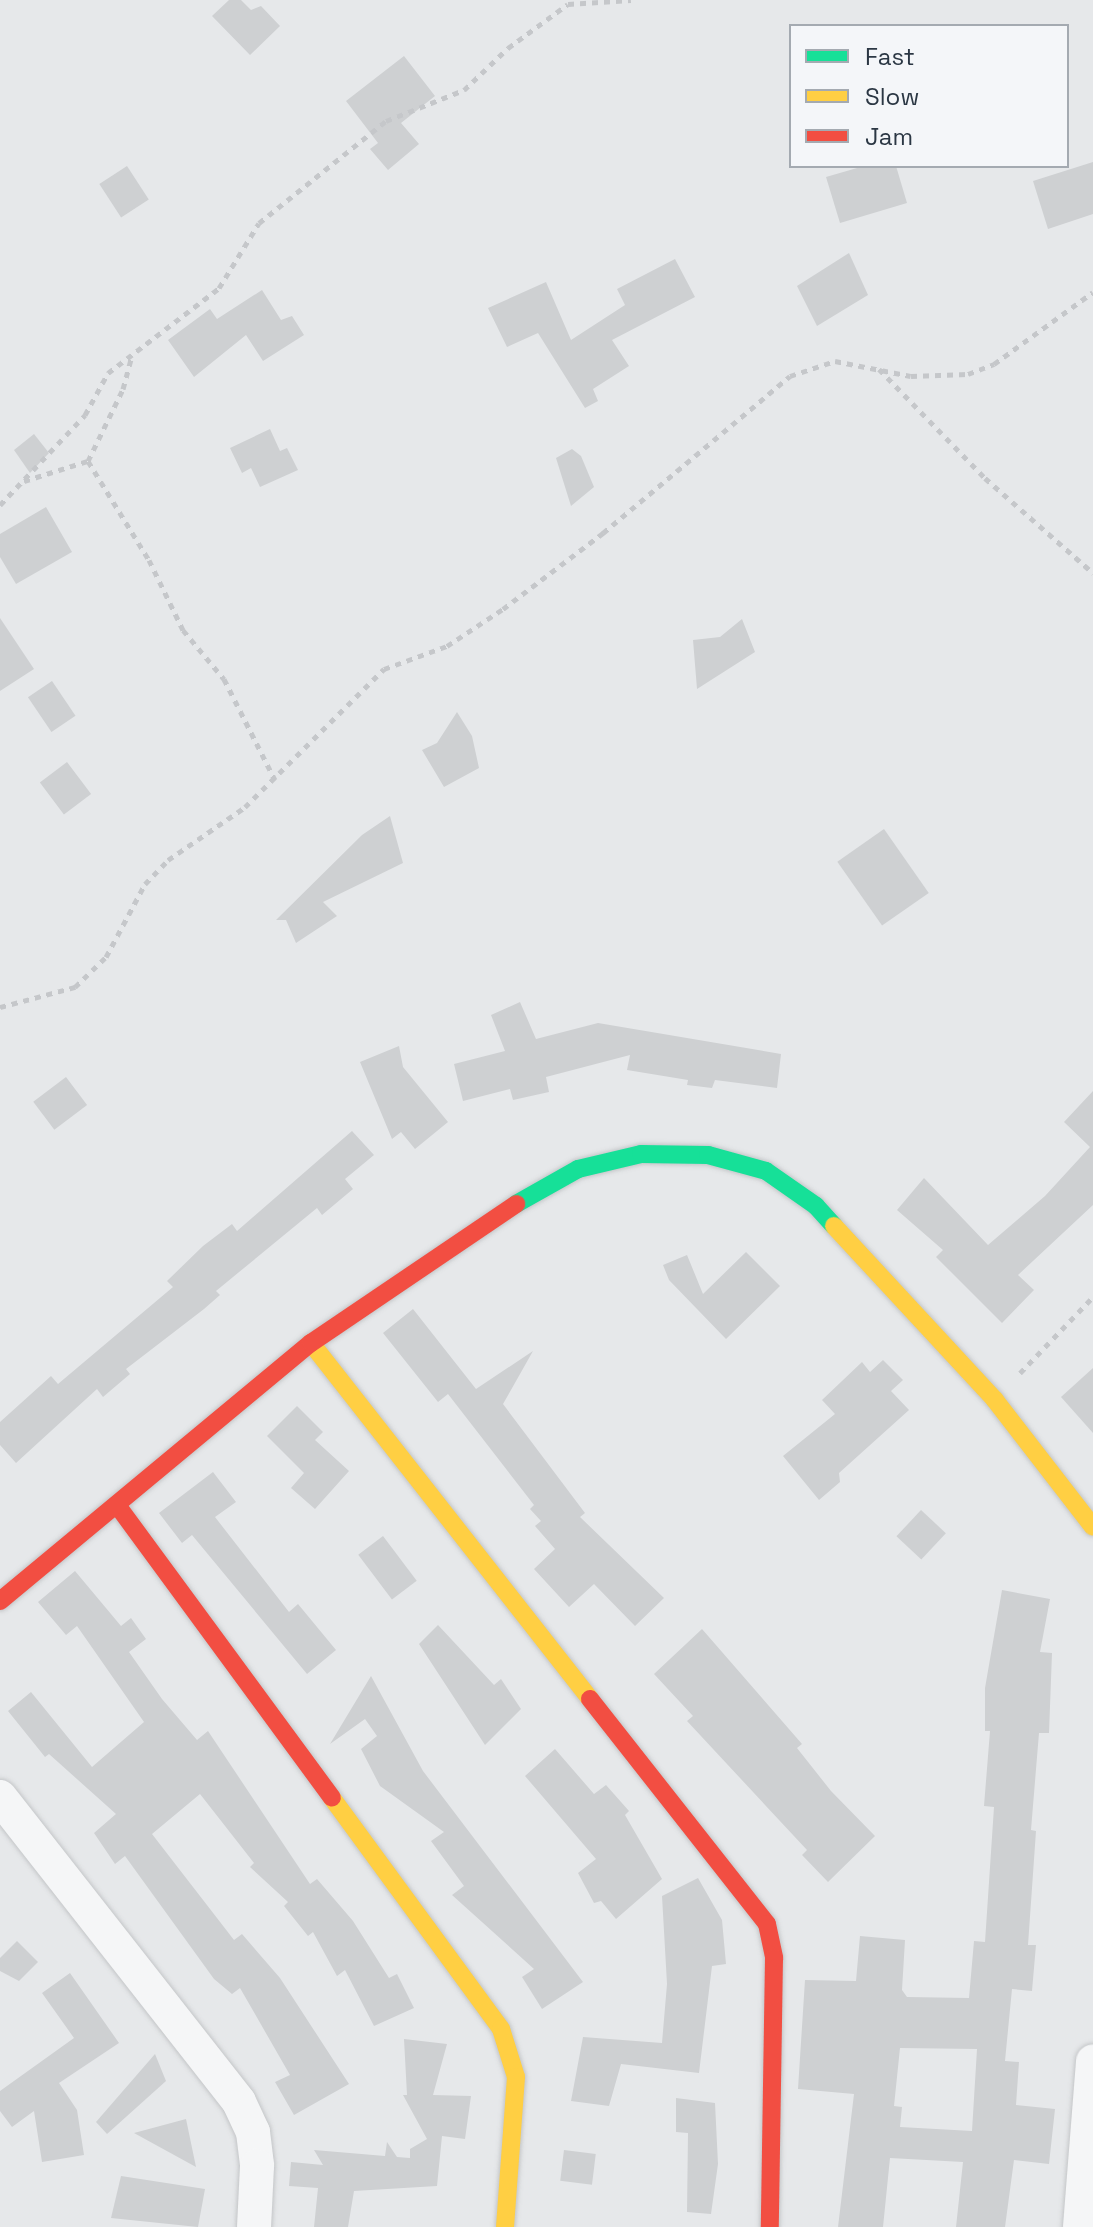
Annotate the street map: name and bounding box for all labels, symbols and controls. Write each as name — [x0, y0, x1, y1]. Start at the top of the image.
legend — [789, 24, 1069, 168]
text: Fast — [865, 41, 915, 72]
text: Slow — [865, 81, 919, 112]
text: Jam — [865, 121, 913, 152]

